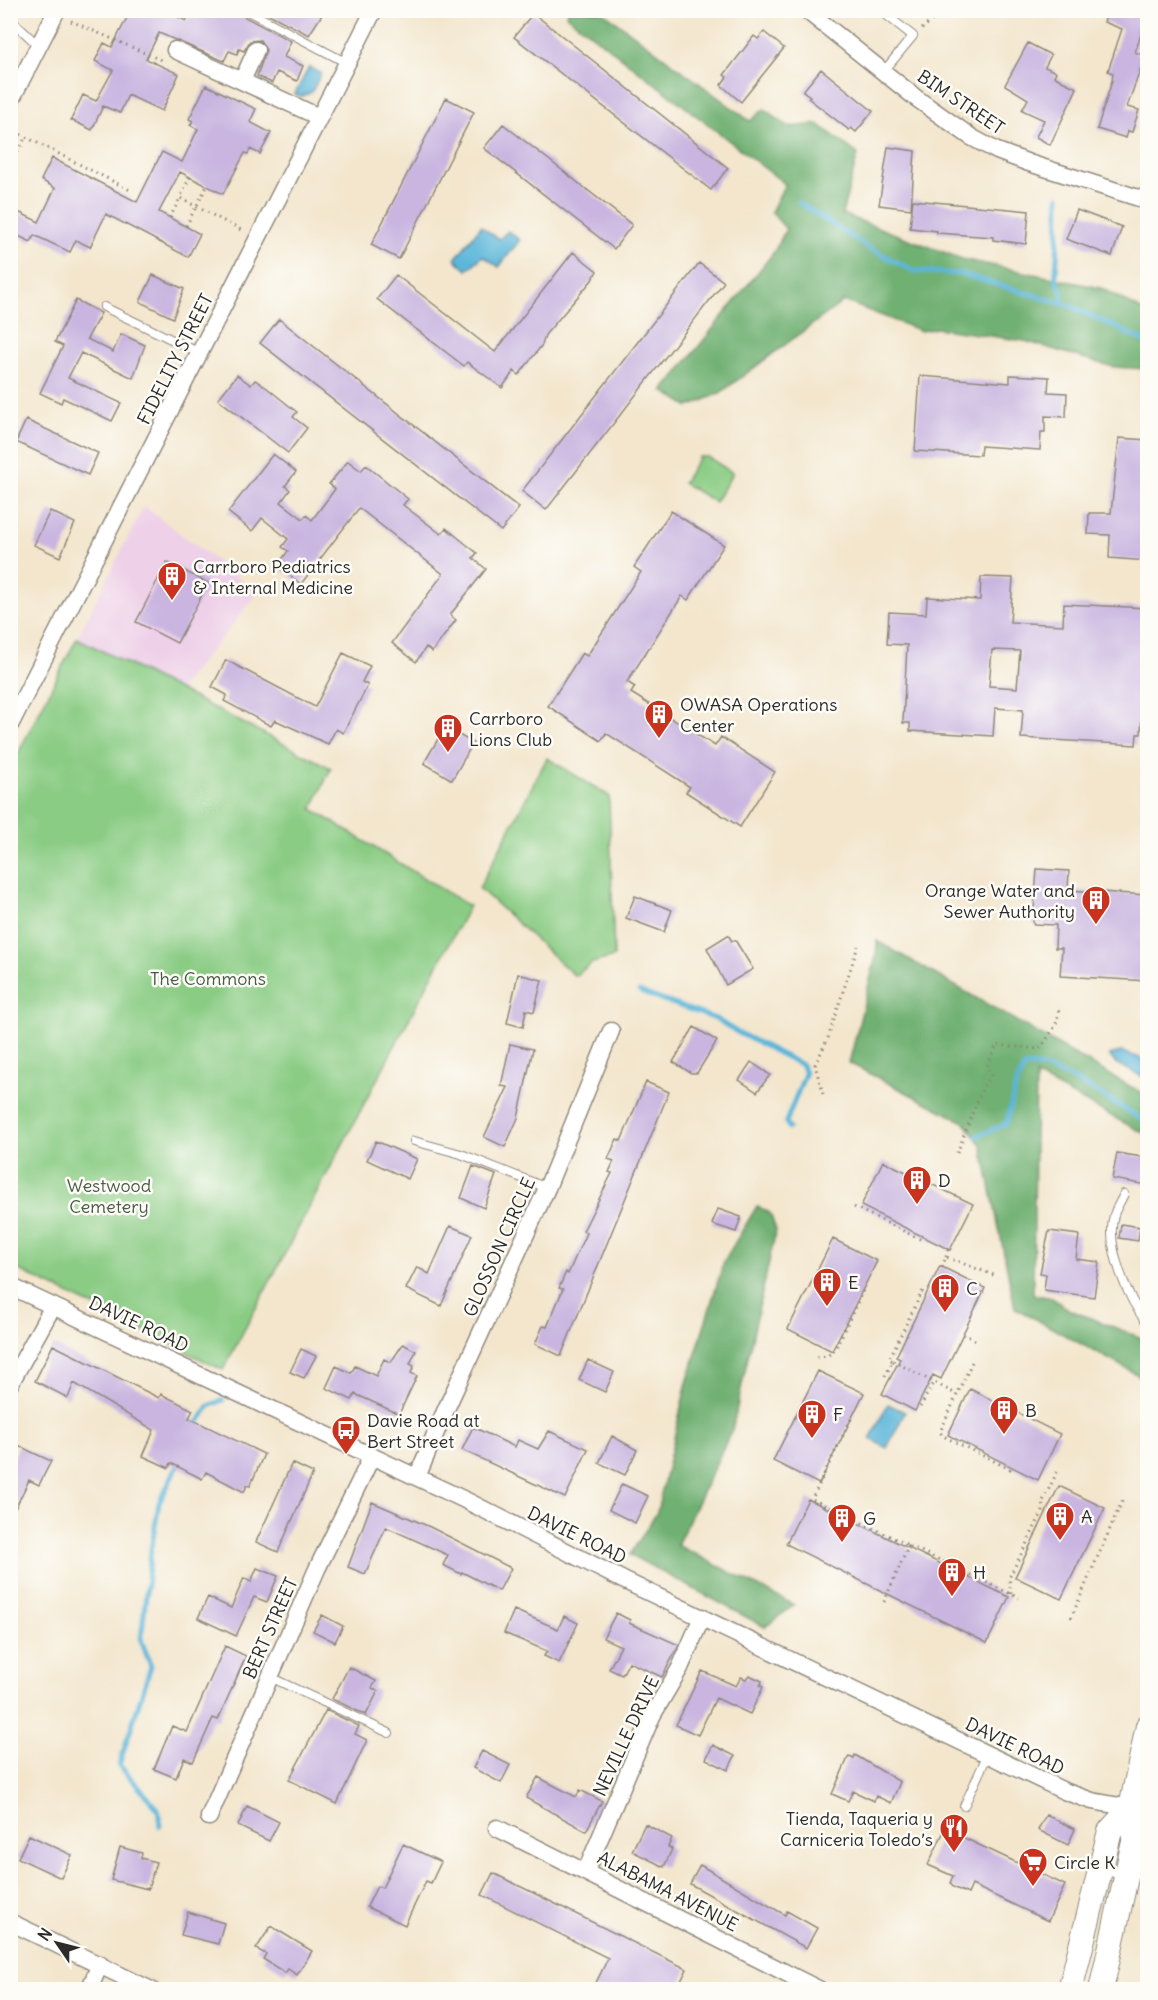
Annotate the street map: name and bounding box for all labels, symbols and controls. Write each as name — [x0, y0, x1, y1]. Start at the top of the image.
street label: BIM STREET — [913, 65, 1009, 139]
street label: FIDELITY STREET — [132, 290, 218, 428]
place label: Carrboro Pediatrics & Internal Medicine — [193, 555, 353, 599]
building icon: Carrboro Pediatrics & Internal Medicine — [156, 560, 188, 602]
place label: OWASA Operations Center — [680, 693, 837, 737]
building icon: OWASA Operations Center — [643, 698, 675, 740]
place label: Carrboro Lions Club — [469, 707, 552, 751]
building icon: Carrboro Lions Club — [432, 712, 464, 754]
place label: Orange Water and Sewer Authority — [925, 879, 1075, 923]
building icon: Orange Water and Sewer Authority — [1080, 884, 1112, 926]
park label: The Commons — [150, 967, 266, 990]
building icon: D — [901, 1164, 933, 1206]
place label: D — [938, 1169, 951, 1192]
park label: Westwood Cemetery — [67, 1174, 152, 1218]
street label: GLOSSON CIRCLE — [458, 1174, 540, 1320]
building icon: E — [811, 1266, 843, 1308]
place label: E — [848, 1271, 859, 1294]
building icon: C — [929, 1272, 961, 1314]
place label: C — [966, 1277, 978, 1300]
street label: DAVIE ROAD — [85, 1291, 193, 1357]
building icon: B — [988, 1394, 1020, 1436]
building icon: F — [796, 1398, 828, 1440]
place label: B — [1025, 1399, 1037, 1422]
place label: F — [833, 1403, 843, 1426]
place label: Davie Road at Bert Street — [367, 1409, 480, 1453]
bus stop icon: Davie Road at Bert Street — [330, 1414, 362, 1456]
building icon: A — [1044, 1500, 1076, 1542]
street label: DAVIE ROAD — [524, 1501, 630, 1569]
building icon: G — [826, 1502, 858, 1544]
place label: A — [1081, 1505, 1093, 1528]
place label: G — [863, 1507, 876, 1530]
building icon: H — [936, 1556, 968, 1598]
place label: H — [973, 1561, 986, 1584]
street label: BERT STREET — [237, 1574, 303, 1682]
street label: NEVILLE DRIVE — [588, 1672, 664, 1800]
street label: DAVIE ROAD — [962, 1712, 1068, 1780]
place label: Tienda, Taqueria y Carniceria Toledo’s — [780, 1807, 933, 1851]
restaurant icon: Tienda, Taqueria y Carniceria Toledo’s — [938, 1812, 970, 1854]
street label: ALABAMA AVENUE — [594, 1846, 742, 1936]
supermarket icon: Circle K — [1017, 1846, 1049, 1888]
place label: Circle K — [1054, 1851, 1115, 1874]
north arrow — [27, 1913, 87, 1973]
text: N — [33, 1924, 56, 1945]

